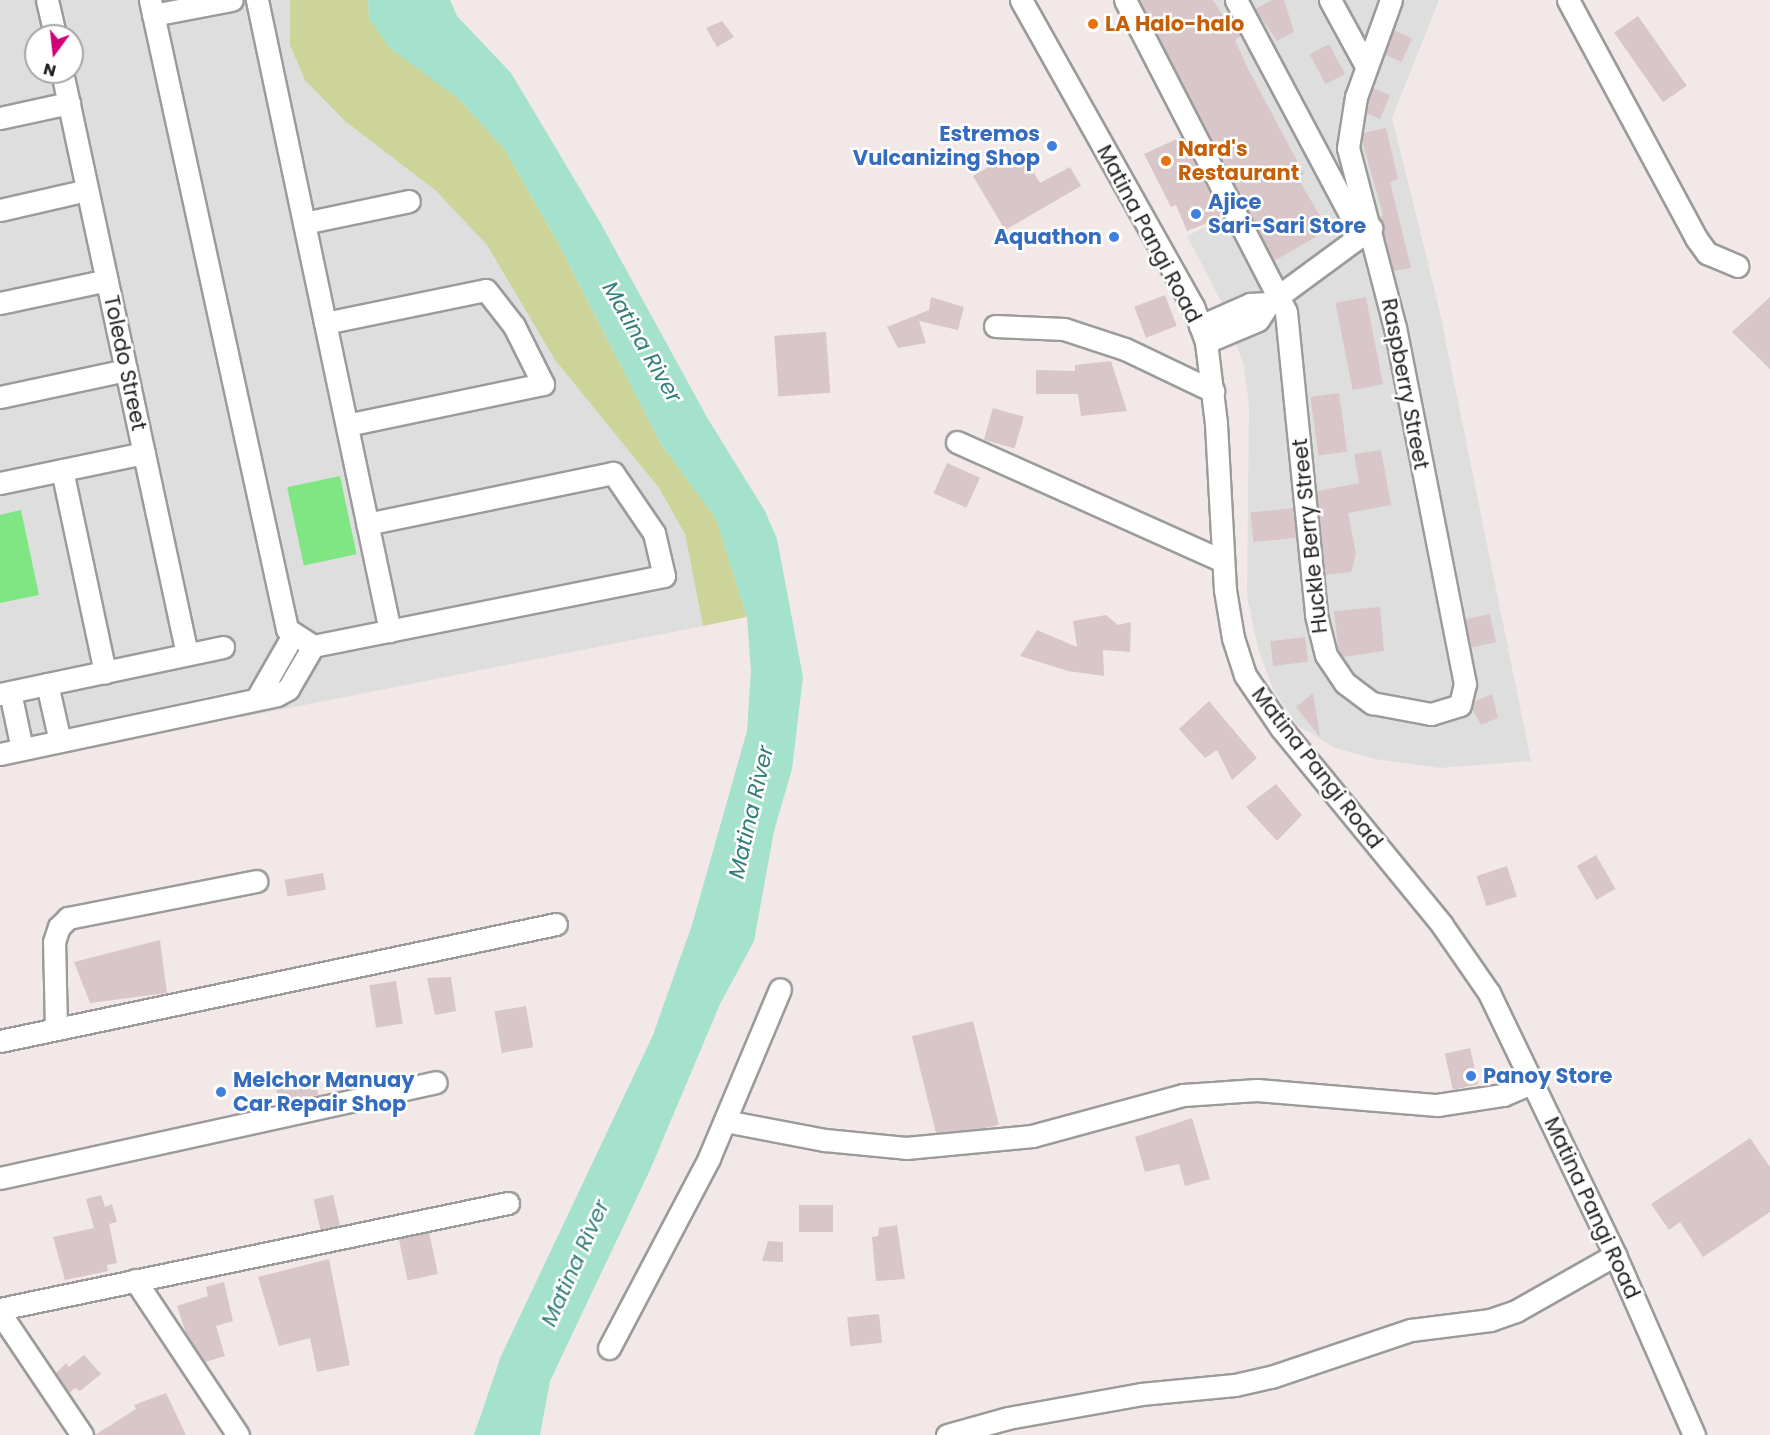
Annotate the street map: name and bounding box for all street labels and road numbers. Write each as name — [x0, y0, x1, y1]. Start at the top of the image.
street label: Matina Pangi Road — [1091, 141, 1207, 327]
street label: Toledo Street — [98, 293, 152, 433]
street label: Raspberry Street — [1376, 296, 1434, 472]
street label: Huckle Berry Street — [1287, 437, 1333, 635]
street label: Matina Pangi Road — [1246, 682, 1388, 854]
street label: Matina Pangi Road — [1539, 1113, 1645, 1303]

